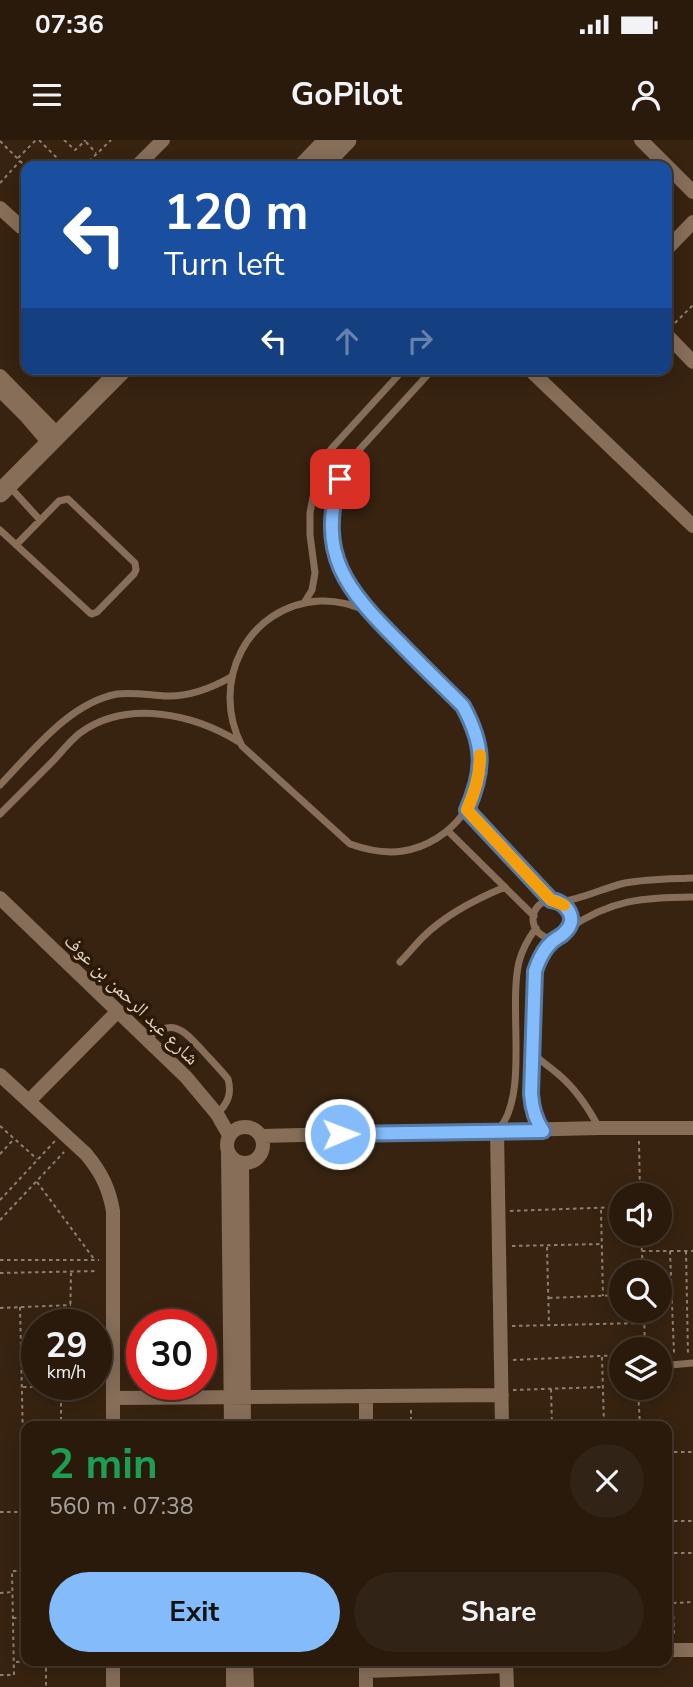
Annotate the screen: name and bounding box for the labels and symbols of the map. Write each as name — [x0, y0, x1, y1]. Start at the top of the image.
pin — [310, 449, 370, 509]
street label: شارع عبد الرحمن بن عوف — [58, 929, 204, 1071]
position arrow — [303, 1097, 377, 1171]
speed limit sign: 30 — [126, 1309, 217, 1400]

